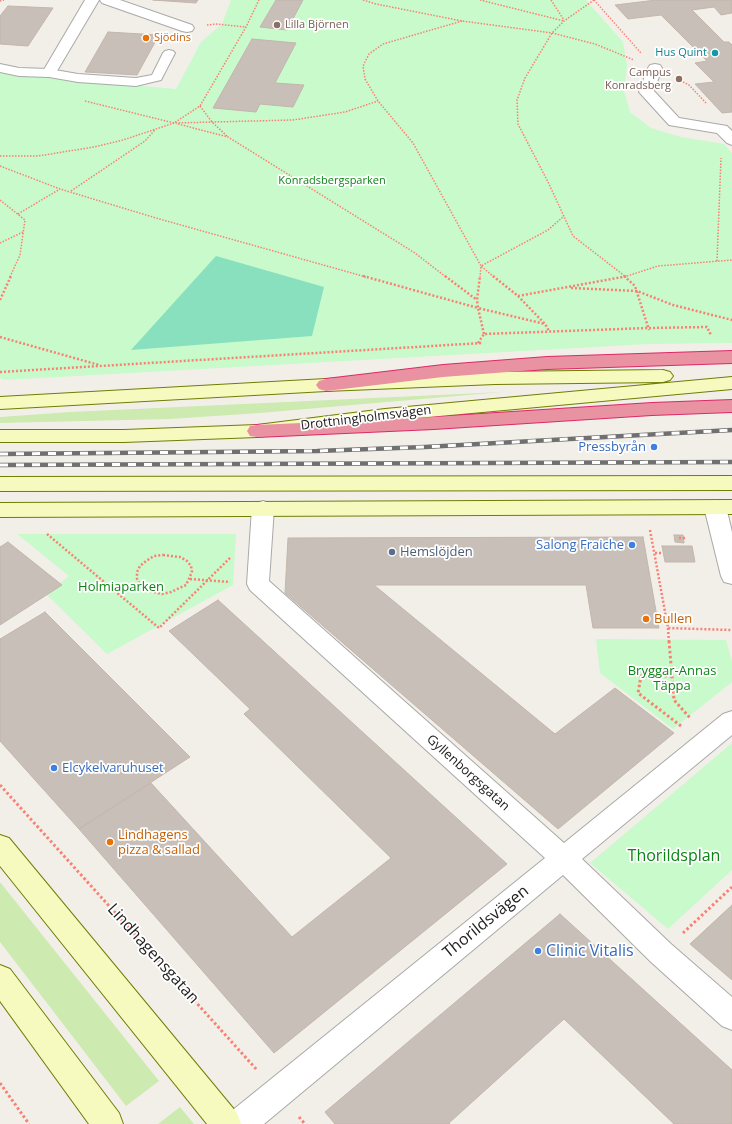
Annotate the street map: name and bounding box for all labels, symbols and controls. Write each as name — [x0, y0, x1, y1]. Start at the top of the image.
place label: Lilla Björnen — [285, 18, 349, 32]
marker: Lilla Björnen — [272, 20, 282, 30]
place label: Sjödins — [154, 31, 191, 45]
marker: Sjödins — [141, 33, 151, 43]
place label: Hus Quint — [655, 46, 707, 60]
marker: Hus Quint — [710, 48, 720, 58]
place label: Campus Konradsberg — [605, 66, 671, 92]
marker: Campus Konradsberg — [674, 74, 684, 84]
park label: Konradsbergsparken — [278, 174, 386, 188]
street label: Drottningholmsvägen — [300, 402, 432, 434]
place label: Pressbyrån — [578, 439, 646, 455]
marker: Pressbyrån — [649, 442, 659, 452]
place label: Salong Fraiche — [536, 537, 624, 553]
marker: Salong Fraiche — [627, 540, 637, 550]
place label: Hemslöjden — [400, 544, 473, 560]
marker: Hemslöjden — [387, 547, 397, 557]
park label: Holmiaparken — [78, 579, 164, 595]
place label: Bullen — [654, 611, 692, 627]
marker: Bullen — [641, 614, 651, 624]
park label: Bryggar-Annas Täppa — [628, 663, 716, 694]
street label: Gyllenborgsgatan — [423, 732, 513, 814]
place label: Elcykelvaruhuset — [62, 760, 164, 776]
marker: Elcykelvaruhuset — [49, 763, 59, 773]
place label: Lindhagens pizza & sallad — [118, 827, 200, 858]
marker: Lindhagens pizza & sallad — [105, 837, 115, 847]
park label: Thorildsplan — [628, 846, 720, 866]
street label: Thorildsvägen — [439, 882, 533, 962]
street label: Lindhagensgatan — [103, 900, 203, 1008]
place label: Clinic Vitalis — [546, 941, 634, 961]
marker: Clinic Vitalis — [533, 946, 543, 956]

